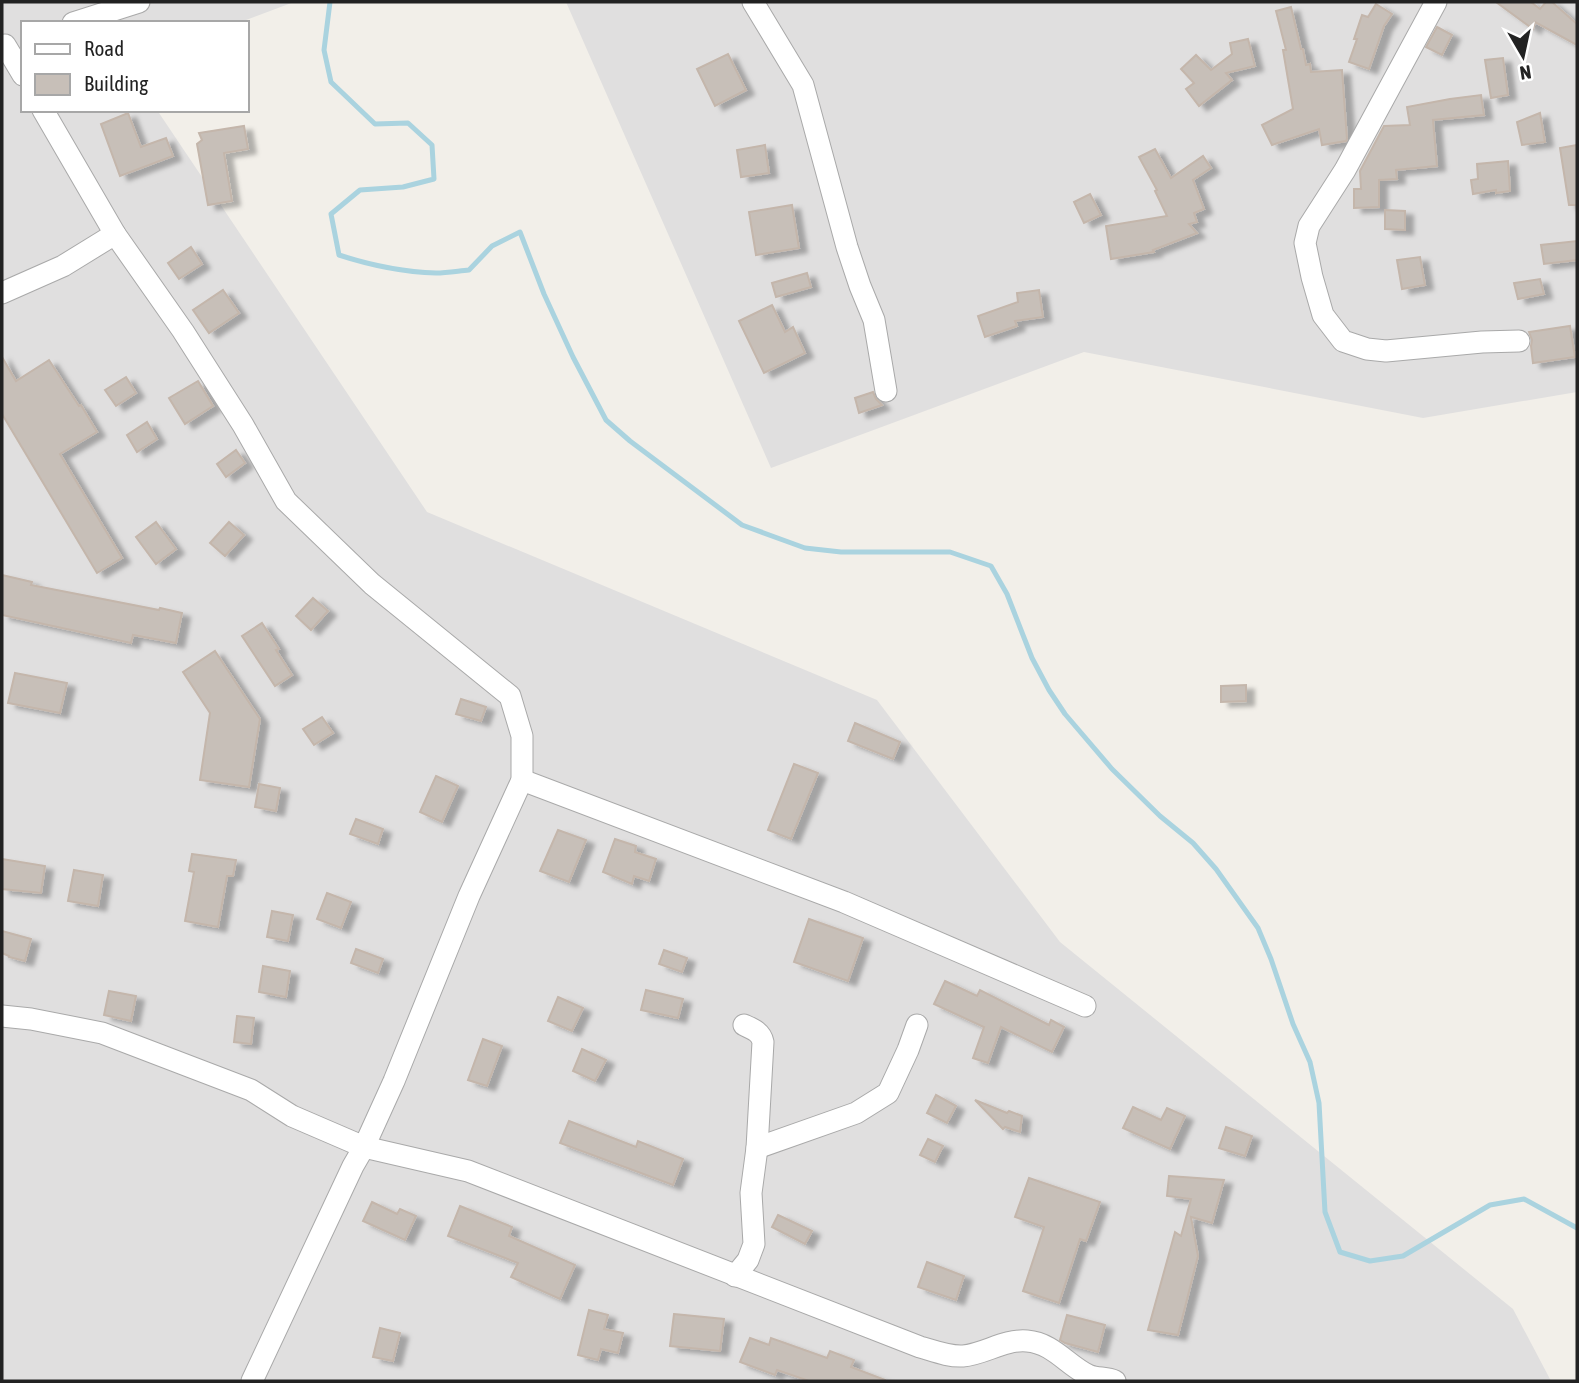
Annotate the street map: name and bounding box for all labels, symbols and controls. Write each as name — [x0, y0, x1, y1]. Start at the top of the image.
legend — [21, 21, 248, 112]
north arrow — [1488, 21, 1558, 91]
text: Road — [84, 36, 124, 60]
text: N — [1518, 61, 1533, 85]
text: Building — [84, 71, 148, 95]

